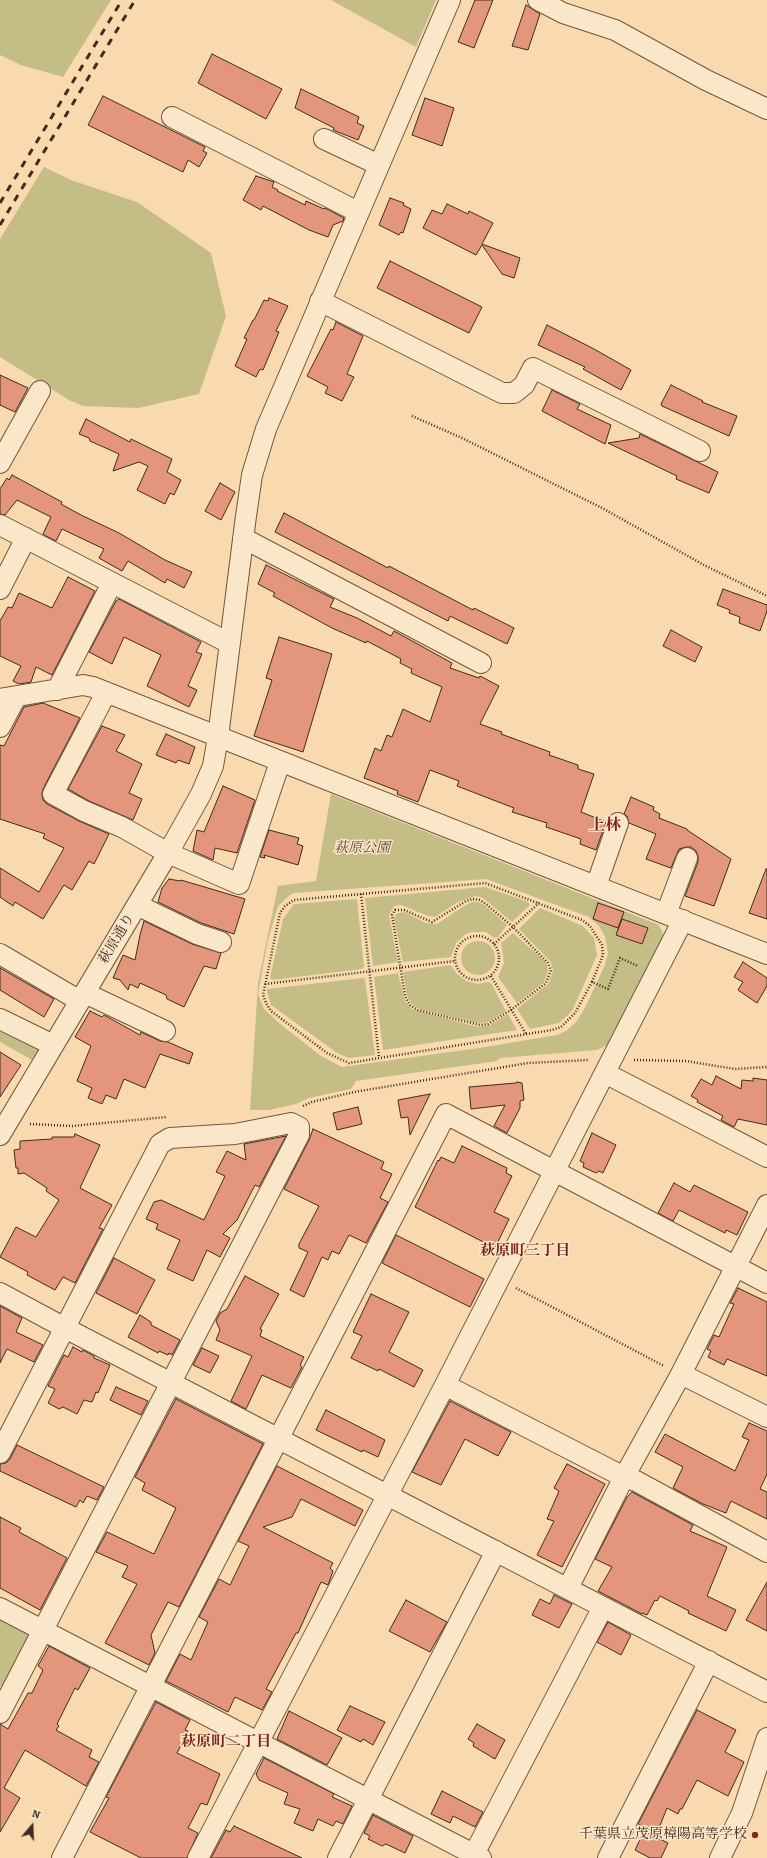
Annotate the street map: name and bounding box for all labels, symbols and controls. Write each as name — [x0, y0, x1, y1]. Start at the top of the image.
district label: 上林 — [589, 816, 621, 836]
park label: 萩原公園 — [334, 841, 390, 857]
street label: 萩原通り — [95, 911, 139, 967]
district label: 萩原町三丁目 — [480, 1242, 570, 1260]
district label: 萩原町二丁目 — [181, 1733, 271, 1751]
north arrow — [12, 1806, 52, 1846]
text: N — [30, 1806, 42, 1823]
place label: 千葉県立茂原樟陽高等学校 — [579, 1827, 747, 1843]
marker: 千葉県立茂原樟陽高等学校 — [750, 1830, 760, 1840]

